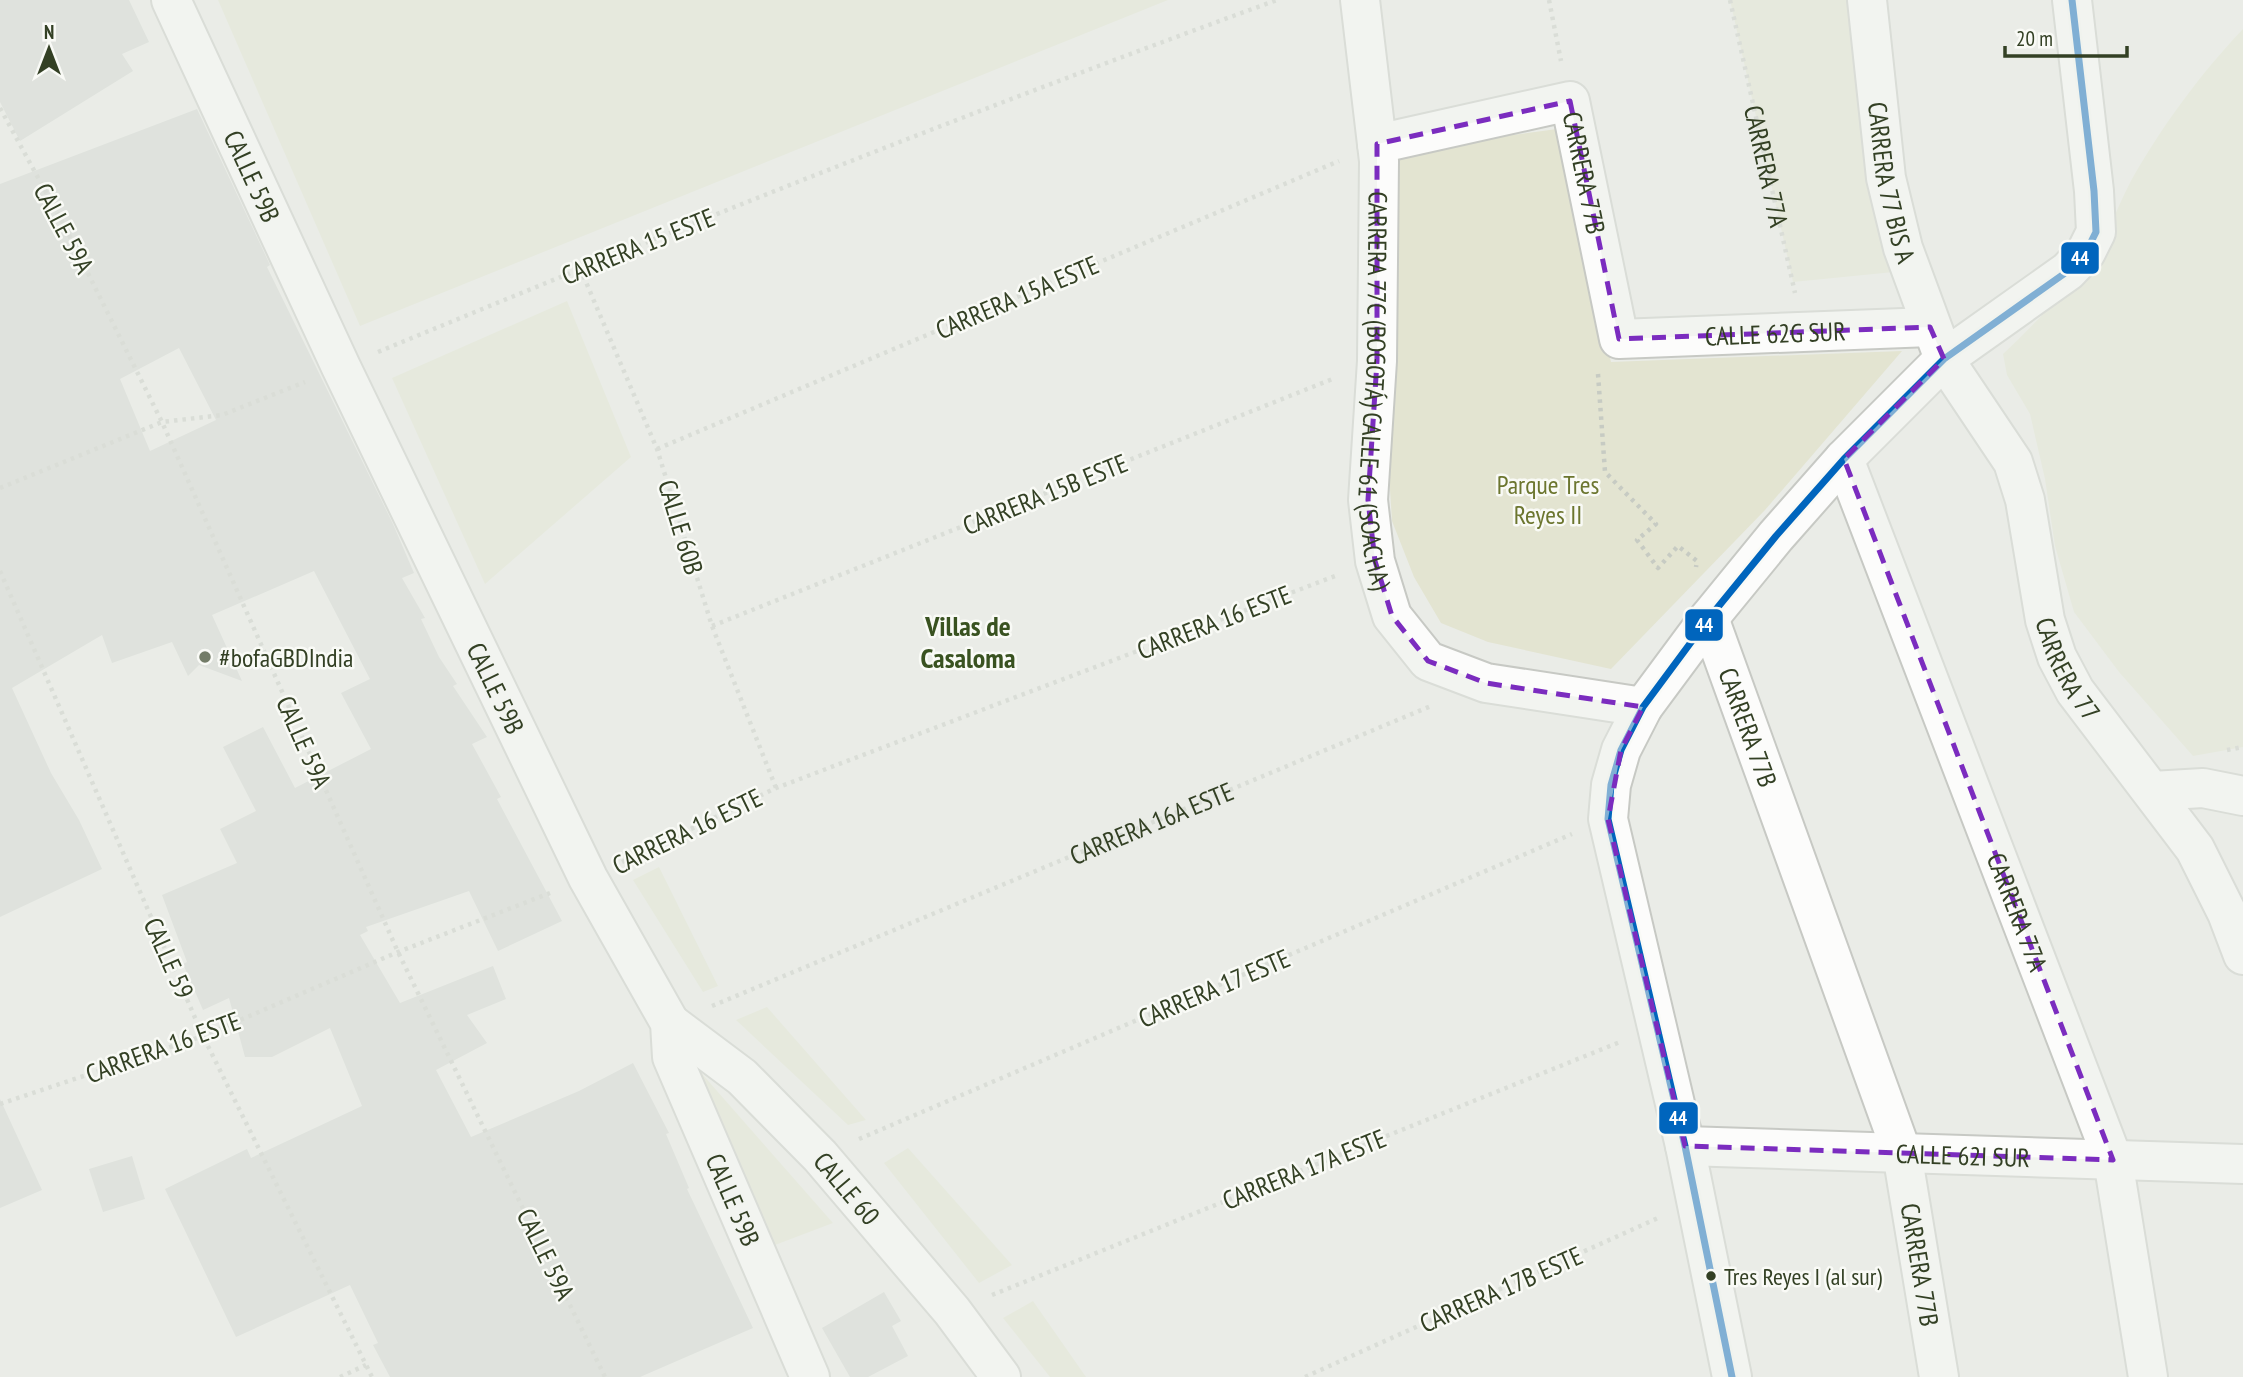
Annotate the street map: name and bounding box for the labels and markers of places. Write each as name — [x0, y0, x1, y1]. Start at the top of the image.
place label: #bofaGBDIndia — [219, 641, 354, 674]
marker: #bofaGBDIndia — [197, 649, 213, 665]
place label: Tres Reyes I (al sur) — [1724, 1261, 1882, 1292]
marker: Tres Reyes I (al sur) — [1704, 1269, 1718, 1283]

